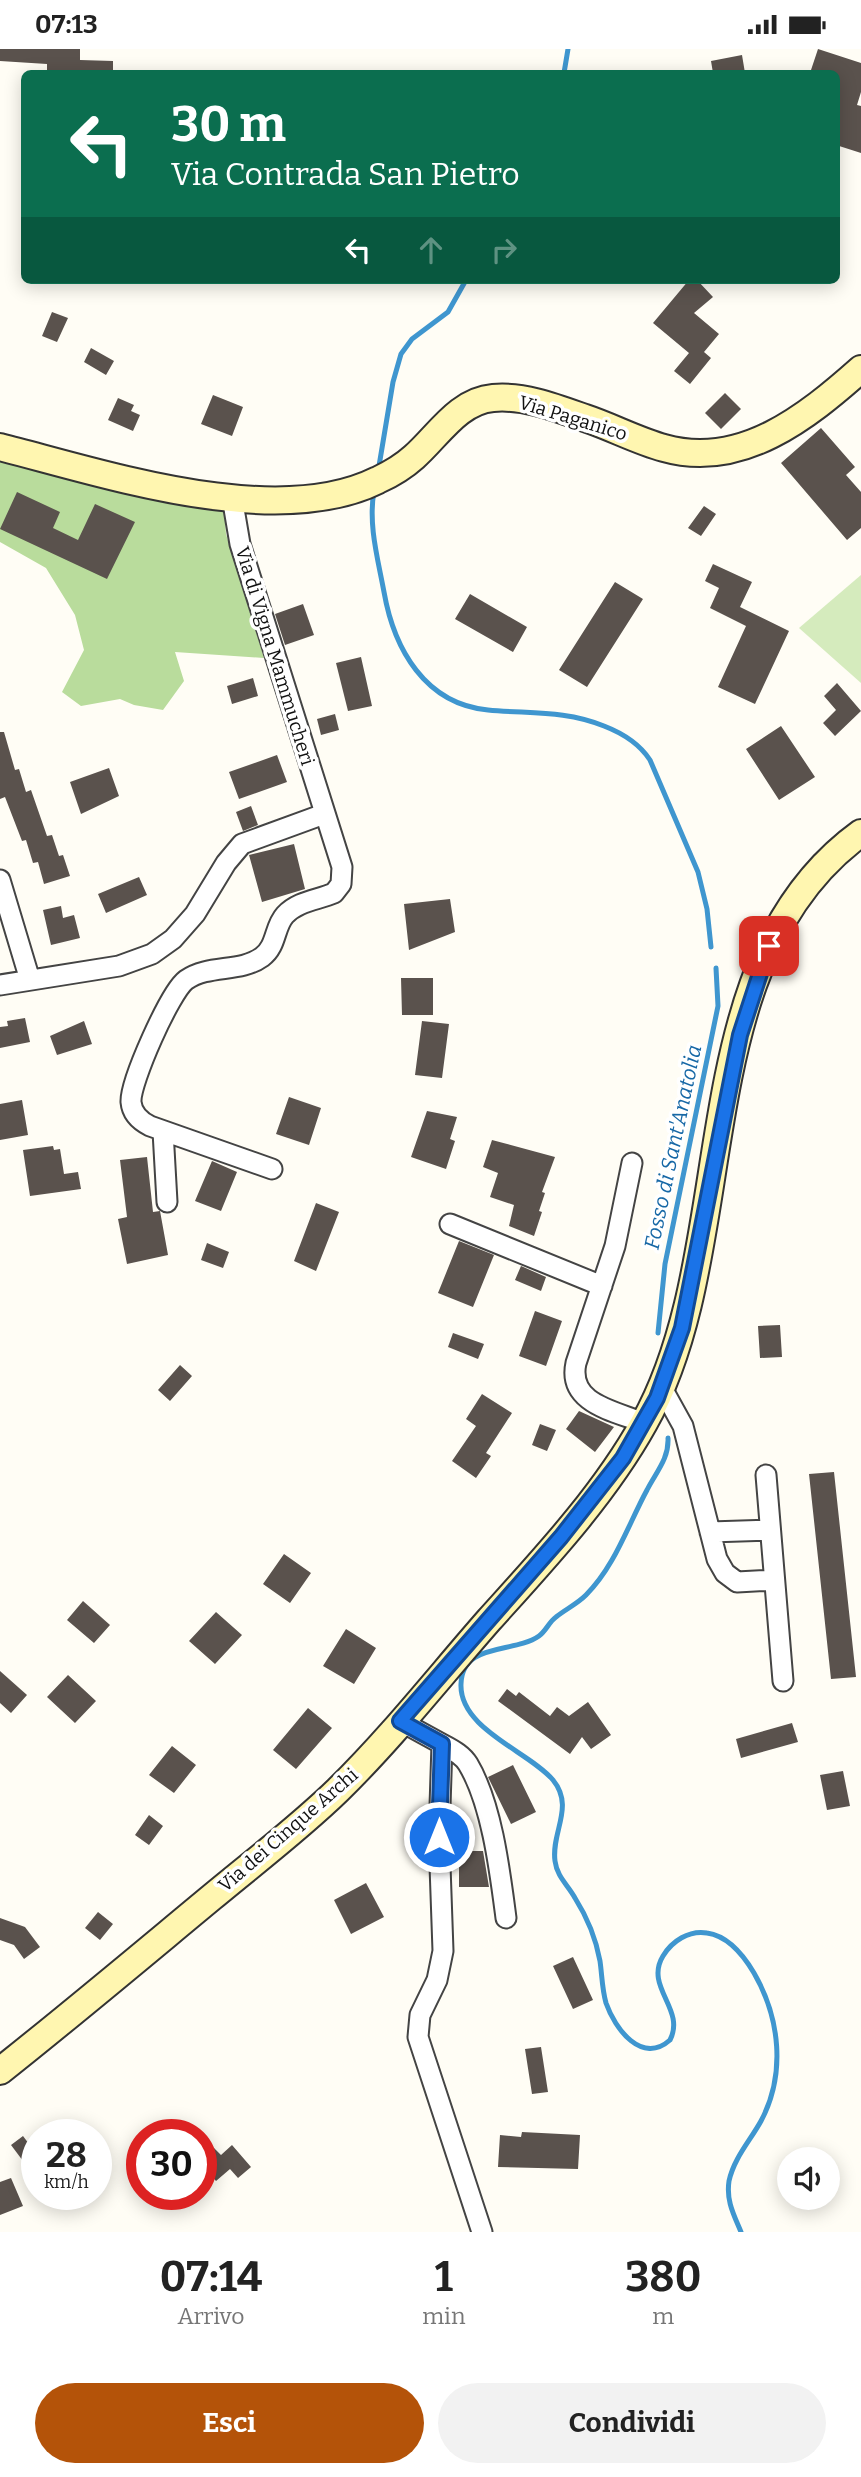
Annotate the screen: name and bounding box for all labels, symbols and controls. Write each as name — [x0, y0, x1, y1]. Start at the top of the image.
text: 07:13 — [35, 9, 98, 40]
text: 30 m — [171, 95, 286, 154]
icon: left — [56, 98, 147, 189]
text: Via Contrada San Pietro — [171, 155, 520, 193]
icon: left — [339, 231, 377, 269]
icon: ahead — [412, 231, 450, 269]
icon: right — [485, 231, 523, 269]
street label: Via Paganico — [516, 391, 630, 445]
street label: Via di Vigna Mammucheri — [231, 544, 319, 769]
pin — [739, 916, 799, 976]
icon: arrive — [750, 927, 788, 965]
water label: Fosso di Sant'Anatolia — [639, 1042, 707, 1252]
street label: Via dei Cinque Archi — [214, 1763, 363, 1897]
position arrow — [402, 1800, 476, 1874]
speed limit sign: 30 — [126, 2119, 217, 2210]
text: 28 — [46, 2134, 87, 2176]
map controls — [777, 2147, 840, 2210]
button: sound — [777, 2147, 840, 2210]
text: km/h — [44, 2171, 89, 2193]
text: 07:14 — [160, 2252, 262, 2302]
text: 1 — [435, 2252, 453, 2302]
text: 380 — [625, 2252, 701, 2302]
text: Arrivo — [178, 2302, 245, 2330]
text: min — [422, 2302, 465, 2330]
text: m — [652, 2302, 674, 2330]
button: Esci — [35, 2383, 424, 2463]
button: Condividi — [438, 2383, 826, 2463]

